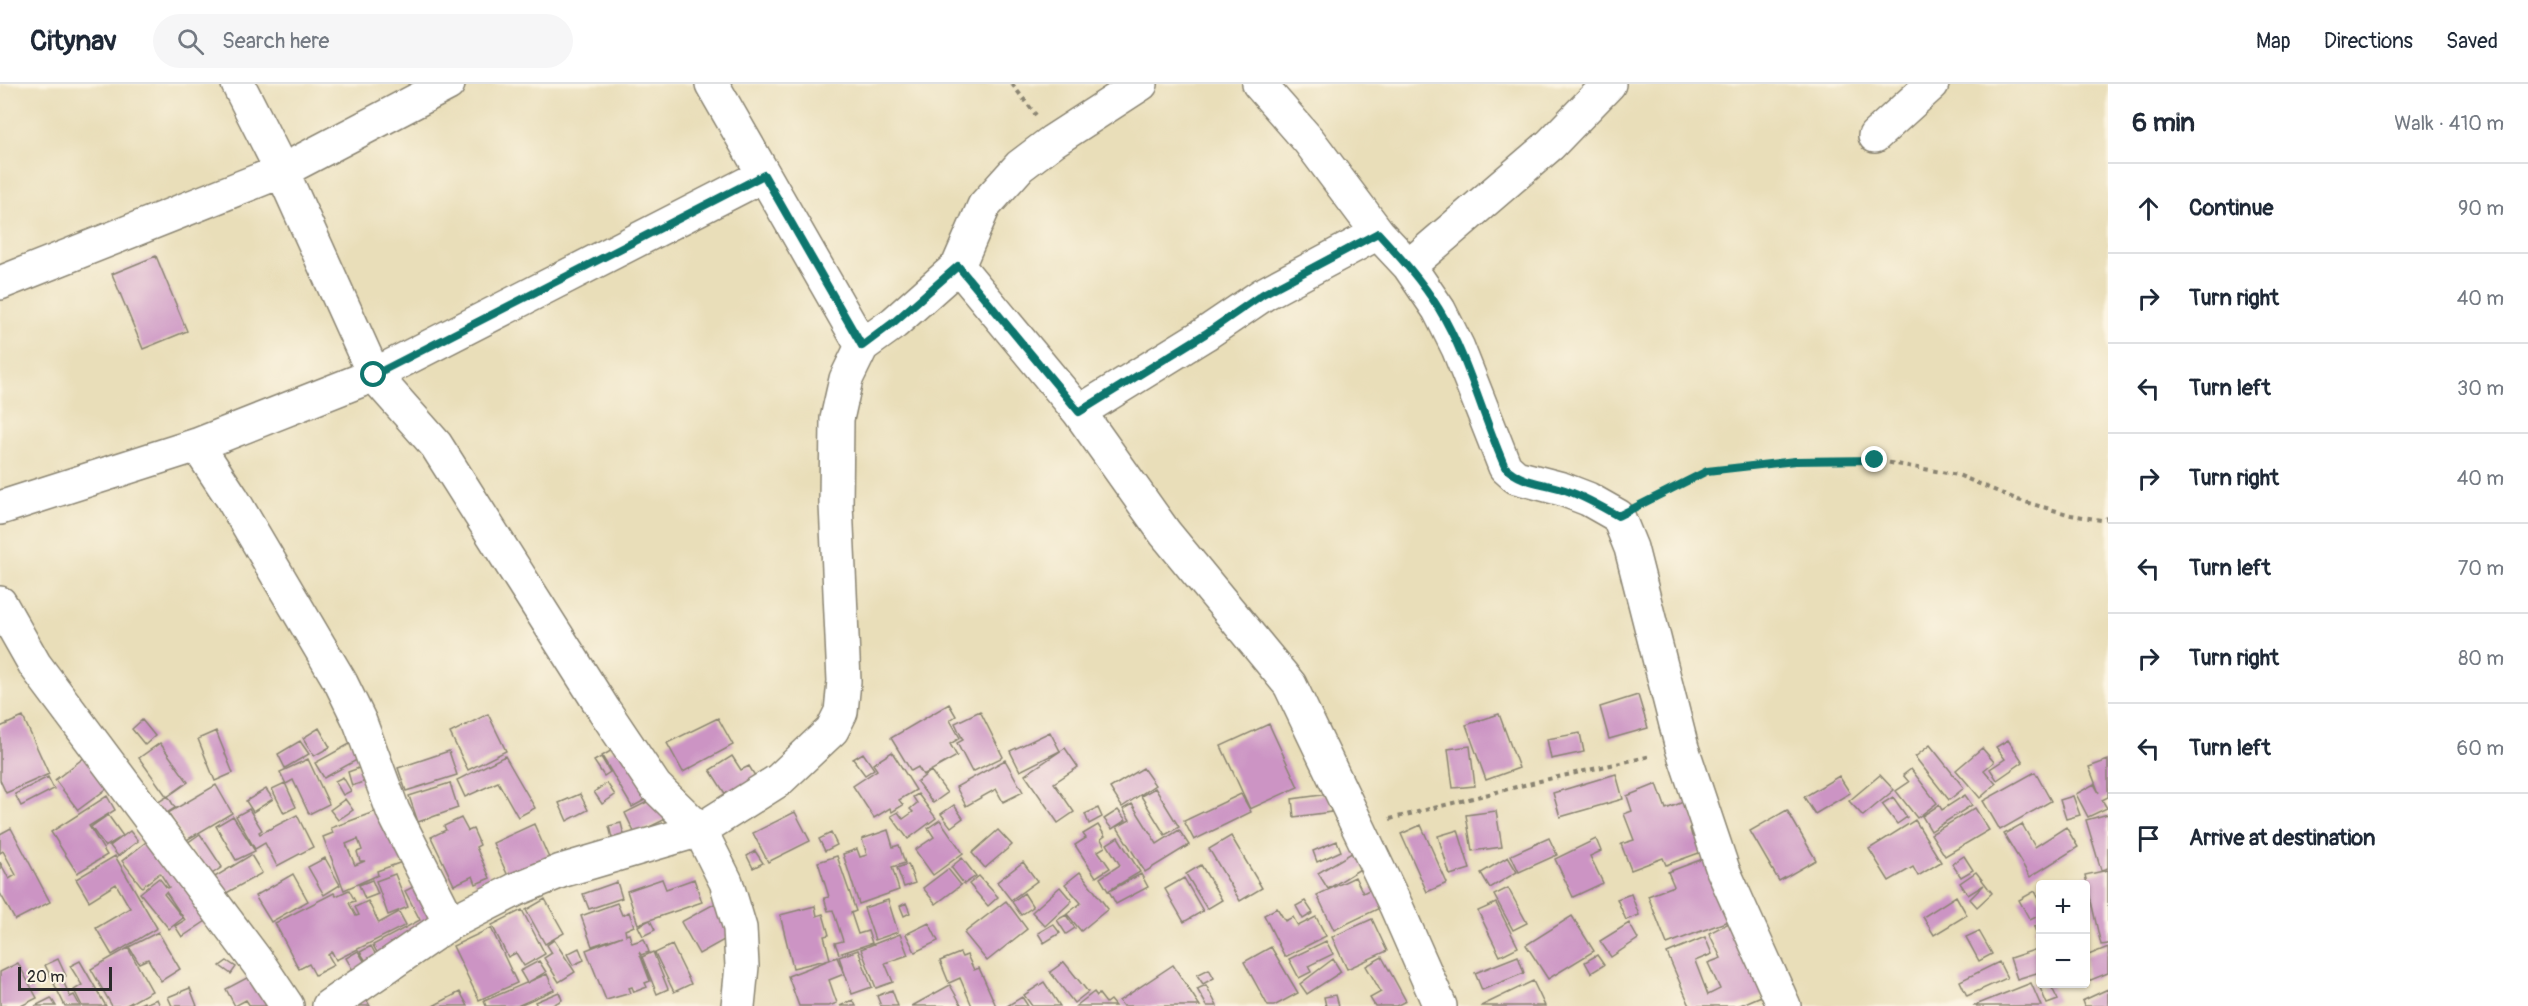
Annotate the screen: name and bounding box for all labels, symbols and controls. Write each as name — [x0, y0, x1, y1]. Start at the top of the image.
search box — [153, 14, 573, 68]
text: Citynav — [30, 24, 117, 59]
icon: search — [174, 25, 207, 58]
text: Search here — [222, 27, 329, 55]
text: Map — [2256, 28, 2291, 55]
text: Directions — [2324, 28, 2413, 55]
text: Saved — [2446, 28, 2498, 55]
text: 6 min — [2132, 107, 2195, 139]
text: Walk · 410 m — [2394, 111, 2504, 136]
icon: ahead — [2132, 192, 2165, 225]
text: Continue — [2189, 194, 2273, 222]
text: 90 m — [2458, 196, 2504, 221]
icon: right — [2132, 282, 2165, 315]
text: Turn right — [2189, 284, 2279, 312]
text: 40 m — [2457, 286, 2504, 311]
route start — [360, 361, 386, 387]
icon: left — [2132, 372, 2165, 405]
text: Turn left — [2189, 374, 2271, 402]
text: 30 m — [2457, 376, 2504, 401]
route end — [1861, 446, 1887, 472]
icon: right — [2132, 462, 2165, 495]
text: Turn right — [2189, 464, 2279, 492]
text: 40 m — [2457, 466, 2504, 491]
icon: left — [2132, 552, 2165, 585]
text: Turn left — [2189, 554, 2271, 582]
text: 70 m — [2458, 556, 2504, 581]
icon: right — [2132, 642, 2165, 675]
text: Turn right — [2189, 644, 2279, 672]
text: 80 m — [2458, 646, 2504, 671]
icon: left — [2132, 732, 2165, 765]
text: Turn left — [2189, 734, 2271, 762]
text: 60 m — [2457, 736, 2504, 761]
icon: arrive — [2132, 822, 2165, 855]
text: Arrive at destination — [2189, 824, 2375, 852]
map controls — [2036, 880, 2090, 988]
button: + — [2036, 880, 2090, 934]
button: − — [2036, 934, 2090, 988]
scale bar — [18, 964, 112, 992]
text: 20 m — [27, 967, 65, 987]

